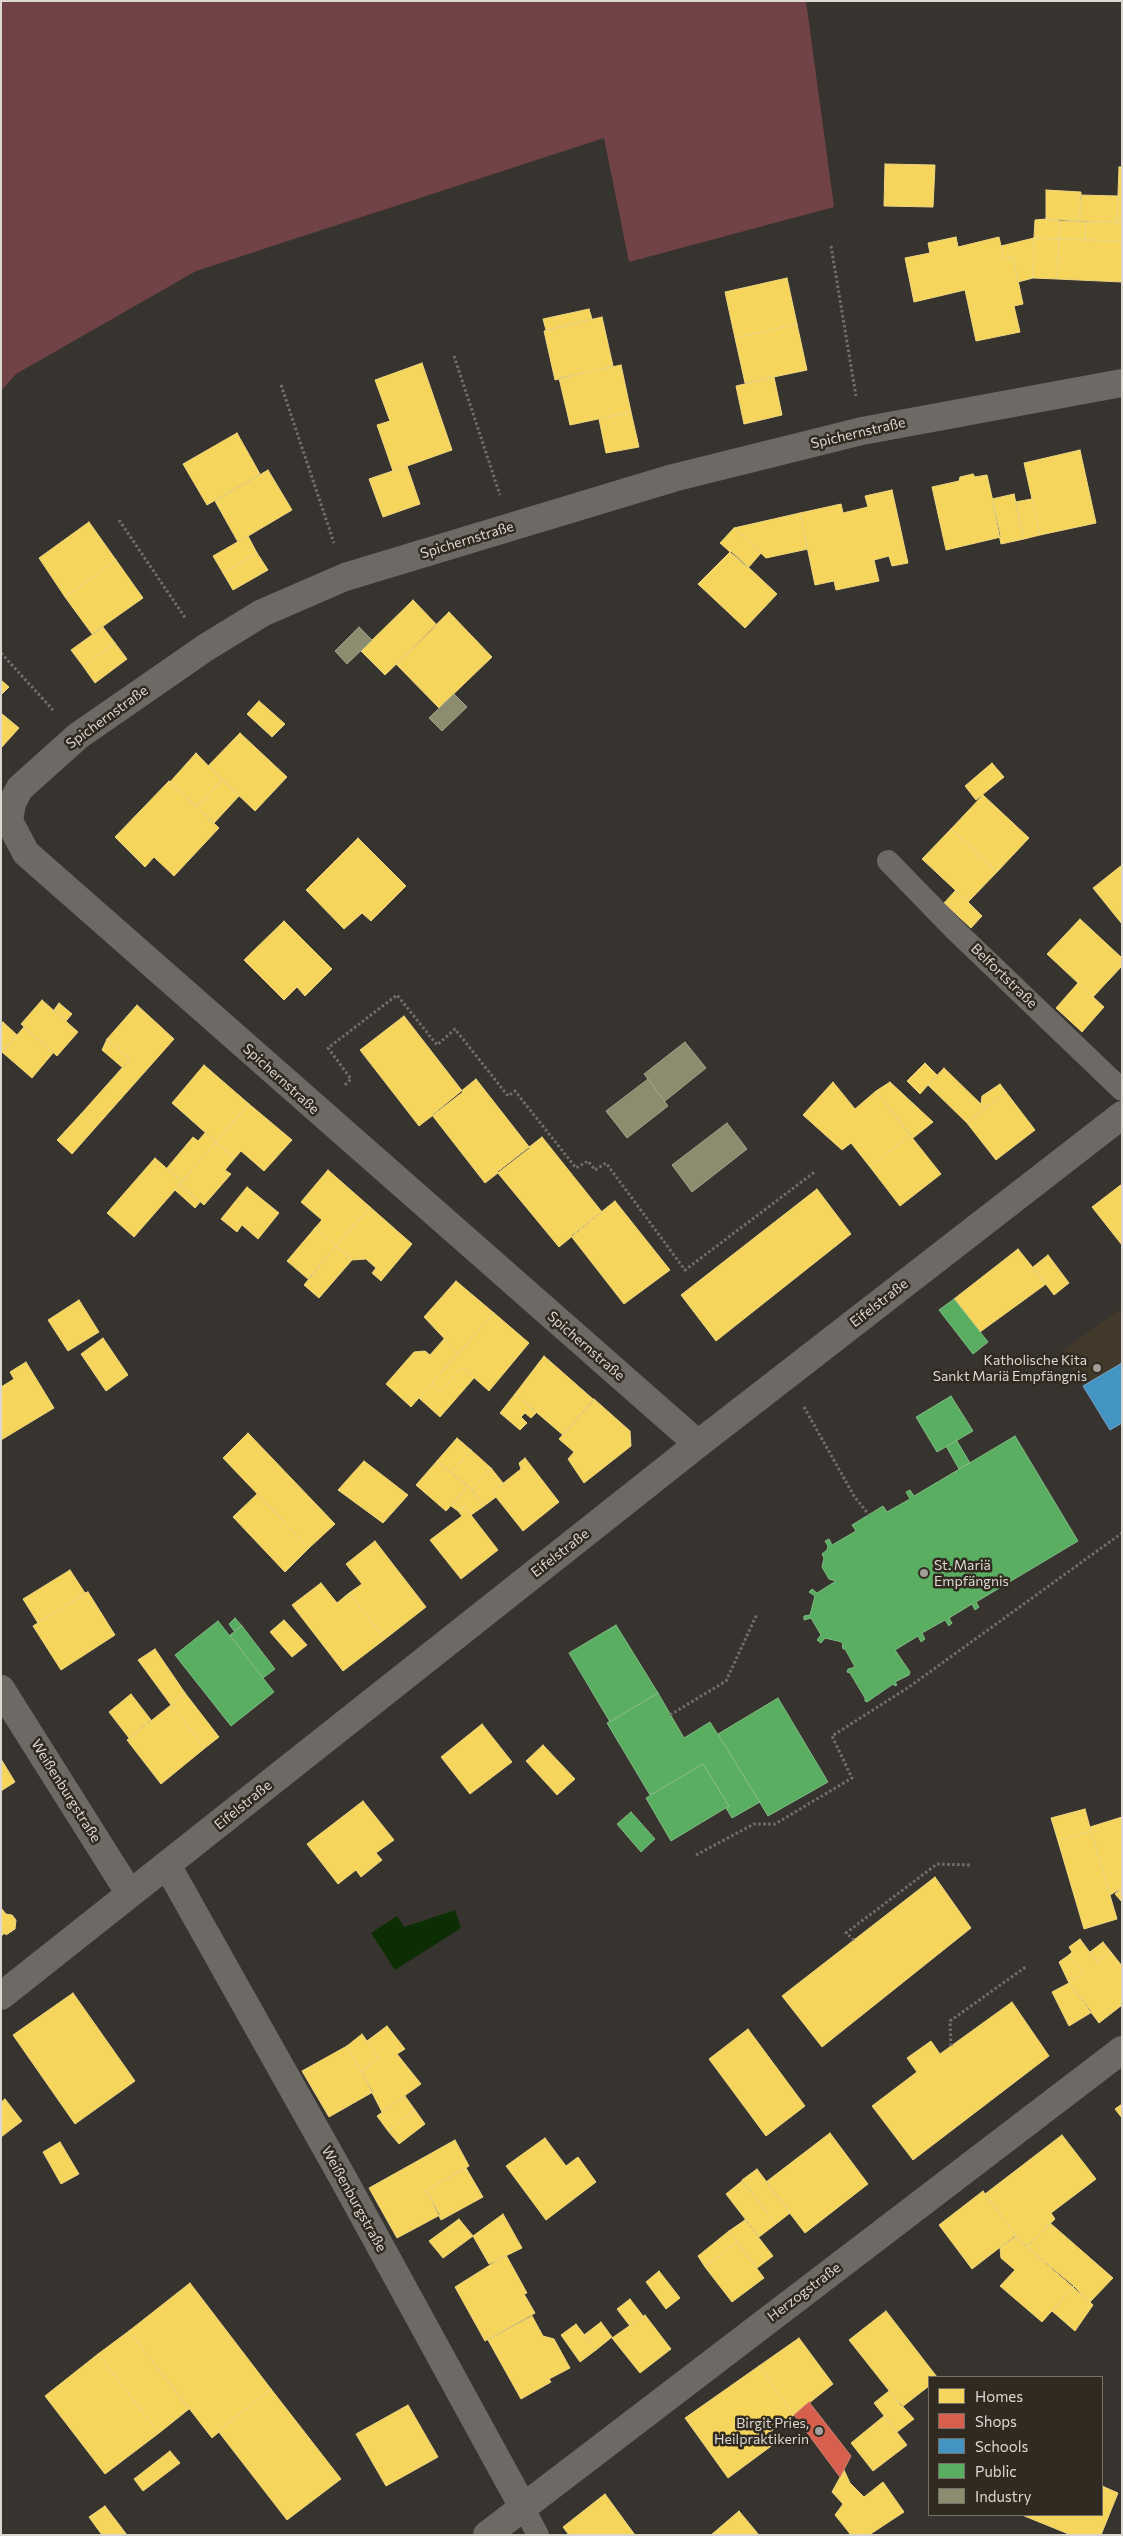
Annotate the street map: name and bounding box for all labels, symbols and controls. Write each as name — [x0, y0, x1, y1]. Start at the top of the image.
street label: Spichernstraße — [809, 414, 907, 452]
street label: Spichernstraße — [418, 518, 516, 562]
street label: Spichernstraße — [63, 682, 151, 752]
street label: Belfortstraße — [967, 940, 1041, 1012]
street label: Spichernstraße — [239, 1040, 323, 1118]
street label: Eifelstraße — [847, 1275, 911, 1331]
street label: Spichernstraße — [544, 1308, 628, 1384]
place label: Katholische Kita Sankt Mariä Empfängnis — [933, 1352, 1087, 1384]
marker: Katholische Kita Sankt Mariä Empfängnis — [1091, 1362, 1103, 1374]
street label: Eifelstraße — [528, 1525, 592, 1581]
place label: St. Mariä Empfängnis — [934, 1557, 1009, 1590]
marker: St. Mariä Empfängnis — [918, 1567, 930, 1579]
street label: Weißenburgstraße — [28, 1736, 104, 1846]
street label: Eifelstraße — [211, 1777, 275, 1833]
street label: Weißenburgstraße — [318, 2143, 390, 2255]
street label: Herzogstraße — [764, 2259, 844, 2325]
legend — [928, 2376, 1103, 2516]
text: Homes — [975, 2387, 1023, 2405]
text: Shops — [975, 2412, 1017, 2430]
place label: Birgit Pries, Heilpraktikerin — [714, 2415, 809, 2448]
marker: Birgit Pries, Heilpraktikerin — [813, 2425, 825, 2437]
text: Schools — [975, 2437, 1028, 2455]
text: Public — [975, 2462, 1017, 2480]
text: Industry — [975, 2487, 1032, 2505]

